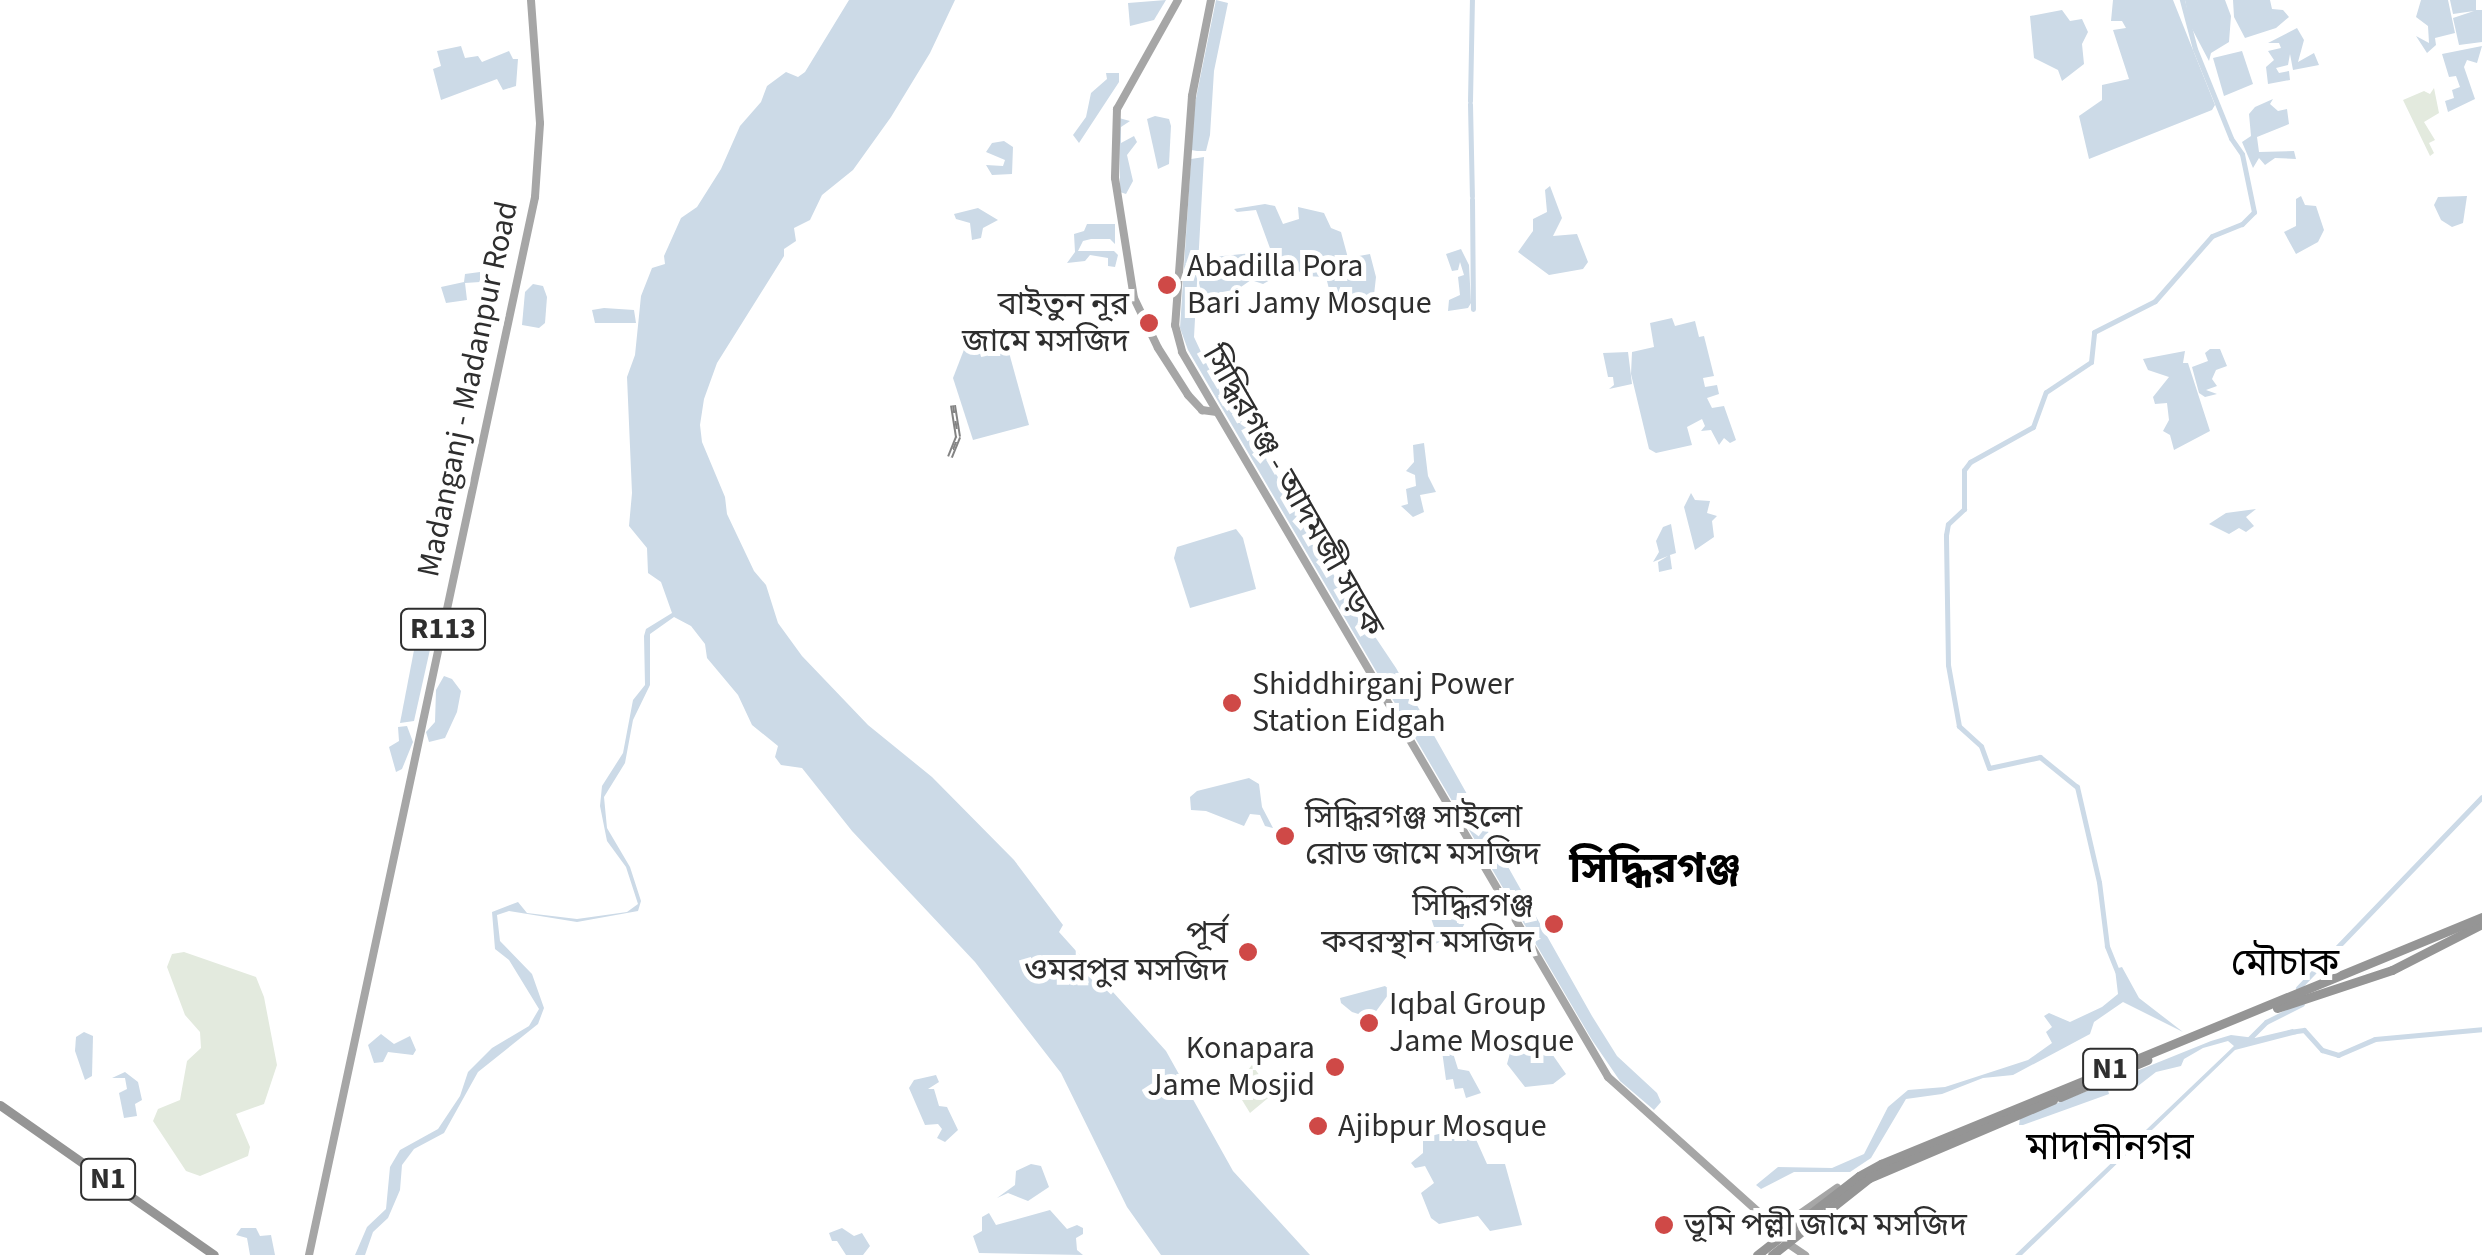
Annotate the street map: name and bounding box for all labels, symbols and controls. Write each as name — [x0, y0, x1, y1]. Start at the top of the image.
street label: Madanganj - Madanpur Road — [409, 198, 527, 580]
place label: Abadilla Pora Bari Jamy Mosque — [1187, 248, 1432, 323]
marker: Abadilla Pora Bari Jamy Mosque — [1156, 274, 1178, 296]
place label: বাইতুন নূর জামে মসজিদ — [962, 286, 1129, 361]
marker: বাইতুন নূর জামে মসজিদ — [1138, 312, 1160, 334]
street label: সিদ্ধিরগঞ্জ - আদমজী সড়ক — [1194, 339, 1392, 643]
road number: R113 — [398, 604, 488, 654]
place label: Shiddhirganj Power Station Eidgah — [1252, 666, 1514, 741]
marker: Shiddhirganj Power Station Eidgah — [1221, 692, 1243, 714]
place label: সিদ্ধিরগঞ্জ সাইলো রোড জামে মসজিদ — [1305, 799, 1540, 874]
marker: সিদ্ধিরগঞ্জ সাইলো রোড জামে মসজিদ — [1274, 825, 1296, 847]
district label: সিদ্ধিরগঞ্জ — [1569, 844, 1741, 894]
place label: সিদ্ধিরগঞ্জ কবরস্থান মসজিদ — [1321, 887, 1534, 962]
marker: সিদ্ধিরগঞ্জ কবরস্থান মসজিদ — [1543, 913, 1565, 935]
place label: পূর্ব ওমরপুর মসজিদ — [1024, 915, 1228, 990]
marker: পূর্ব ওমরপুর মসজিদ — [1237, 941, 1259, 963]
district label: মৌচাক — [2231, 941, 2339, 987]
place label: Iqbal Group Jame Mosque — [1389, 986, 1574, 1061]
marker: Iqbal Group Jame Mosque — [1358, 1012, 1380, 1034]
place label: Konapara Jame Mosjid — [1147, 1030, 1315, 1105]
road number: N1 — [2080, 1044, 2140, 1094]
marker: Konapara Jame Mosjid — [1324, 1056, 1346, 1078]
place label: Ajibpur Mosque — [1338, 1107, 1547, 1145]
marker: Ajibpur Mosque — [1307, 1115, 1329, 1137]
district label: মাদানীনগর — [2026, 1125, 2194, 1171]
road number: N1 — [78, 1154, 138, 1204]
place label: ভূমি পল্লী জামে মসজিদ — [1684, 1206, 1967, 1244]
marker: ভূমি পল্লী জামে মসজিদ — [1653, 1214, 1675, 1236]

